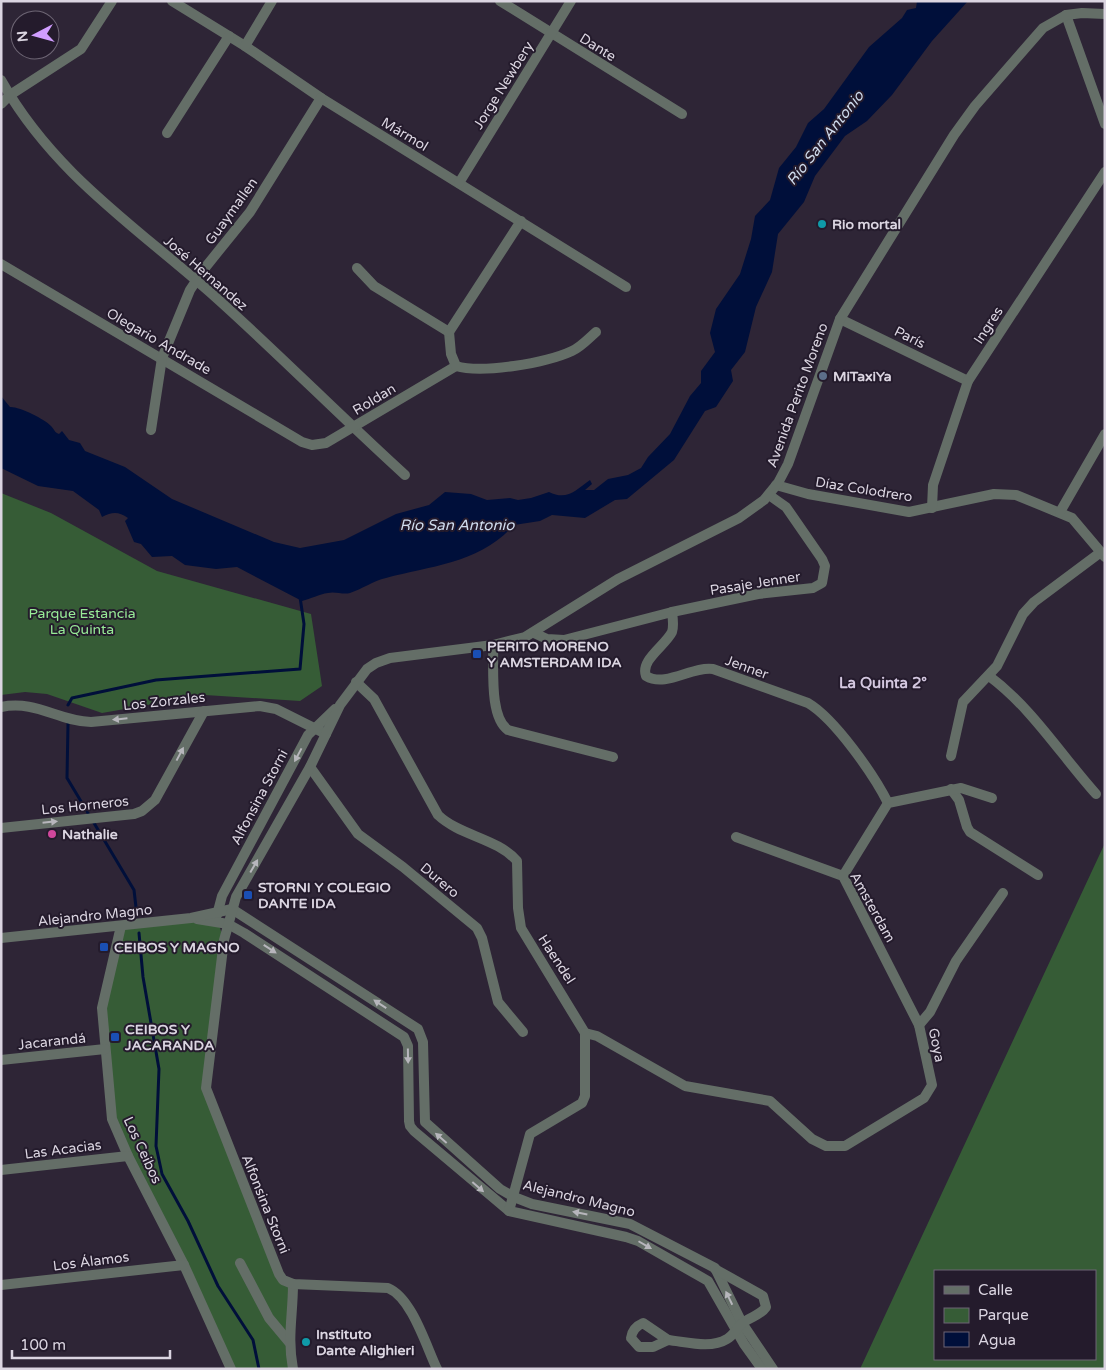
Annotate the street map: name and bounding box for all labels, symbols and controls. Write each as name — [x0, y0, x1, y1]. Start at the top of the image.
north arrow — [10, 10, 60, 60]
text: N — [14, 30, 32, 43]
street label: Dante — [576, 30, 619, 65]
street label: Jorge Newbery — [470, 38, 537, 132]
water label: Río San Antonio — [783, 86, 868, 189]
street label: Mármol — [378, 114, 431, 155]
street label: Guaymallen — [201, 175, 261, 248]
place label: Rio mortal — [832, 216, 901, 233]
marker: Rio mortal — [816, 218, 828, 230]
street label: José Hernandez — [160, 232, 251, 314]
street label: Ingres — [970, 303, 1007, 347]
street label: Olegario Andrade — [103, 305, 214, 378]
street label: Avenida Perito Moreno — [763, 320, 832, 470]
street label: París — [891, 323, 928, 352]
place label: MiTaxiYa — [833, 368, 892, 385]
marker: MiTaxiYa — [817, 370, 829, 382]
street label: Roldan — [350, 380, 399, 419]
street label: Díaz Colodrero — [814, 473, 914, 506]
water label: Río San Antonio — [400, 516, 515, 534]
street label: Pasaje Jenner — [709, 568, 802, 599]
park label: Parque Estancia La Quinta — [28, 605, 136, 638]
place label: PERITO MORENO Y AMSTERDAM IDA — [487, 638, 622, 671]
marker: PERITO MORENO Y AMSTERDAM IDA — [471, 648, 483, 660]
street label: Jenner — [723, 652, 771, 683]
district label: La Quinta 2° — [839, 674, 927, 692]
street label: Los Zorzales — [122, 689, 206, 714]
one-way arrow — [112, 715, 128, 723]
one-way arrow — [176, 747, 184, 761]
street label: Alfonsina Storni — [227, 747, 292, 848]
one-way arrow — [293, 748, 302, 762]
street label: Los Horneros — [40, 792, 130, 819]
one-way arrow — [42, 818, 58, 826]
place label: Nathalie — [62, 826, 118, 843]
marker: Nathalie — [46, 828, 58, 840]
one-way arrow — [250, 859, 259, 872]
street label: Durero — [417, 859, 463, 902]
street label: Amsterdam — [846, 869, 899, 945]
place label: STORNI Y COLEGIO DANTE IDA — [258, 879, 391, 912]
marker: STORNI Y COLEGIO DANTE IDA — [242, 889, 254, 901]
street label: Alejandro Magno — [37, 901, 153, 930]
street label: Haendel — [534, 932, 579, 987]
place label: CEIBOS Y MAGNO — [114, 939, 240, 956]
marker: CEIBOS Y MAGNO — [98, 941, 110, 953]
one-way arrow — [263, 945, 277, 954]
one-way arrow — [374, 999, 387, 1008]
place label: CEIBOS Y JACARANDA — [124, 1021, 215, 1054]
street label: Goya — [925, 1027, 948, 1064]
street label: Jacarandá — [17, 1029, 87, 1054]
marker: CEIBOS Y JACARANDA — [109, 1031, 121, 1043]
one-way arrow — [404, 1048, 412, 1064]
street label: Los Ceibos — [120, 1114, 166, 1187]
one-way arrow — [434, 1132, 447, 1143]
street label: Las Acacias — [24, 1136, 103, 1163]
street label: Alfonsina Storni — [238, 1152, 293, 1256]
street label: Alejandro Magno — [521, 1176, 637, 1221]
one-way arrow — [472, 1181, 484, 1193]
one-way arrow — [571, 1209, 587, 1217]
one-way arrow — [638, 1241, 652, 1250]
street label: Los Álamos — [52, 1248, 130, 1275]
legend — [934, 1270, 1096, 1360]
text: Calle — [978, 1281, 1013, 1299]
one-way arrow — [725, 1291, 733, 1305]
text: Parque — [978, 1306, 1029, 1324]
place label: Instituto Dante Alighieri — [316, 1326, 414, 1359]
scale bar — [12, 1328, 170, 1360]
text: Agua — [978, 1331, 1016, 1349]
text: 100 m — [20, 1336, 66, 1354]
marker: Instituto Dante Alighieri — [300, 1336, 312, 1348]

